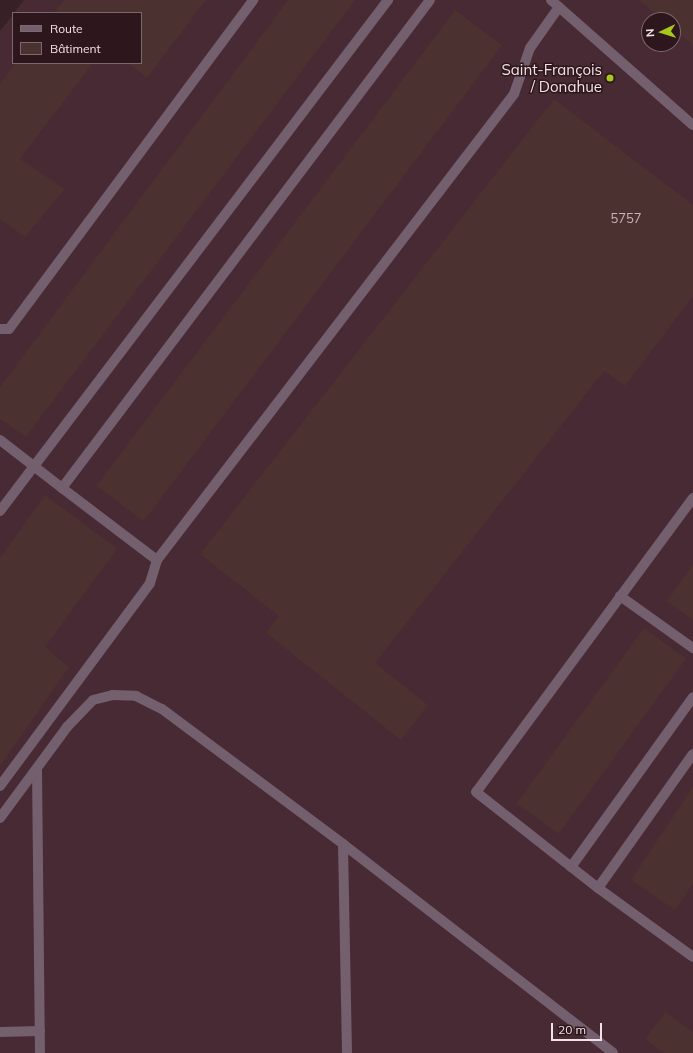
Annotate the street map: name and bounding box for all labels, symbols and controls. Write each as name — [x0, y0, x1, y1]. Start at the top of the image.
legend — [12, 12, 142, 64]
north arrow — [641, 12, 681, 52]
text: Route — [50, 21, 83, 36]
text: N — [643, 28, 657, 37]
text: Bâtiment — [50, 41, 101, 56]
place label: Saint-François / Donahue — [501, 60, 602, 95]
marker: Saint-François / Donahue — [605, 73, 615, 83]
house number: 5757 — [610, 210, 642, 226]
scale bar — [553, 1015, 604, 1041]
text: 20 m — [558, 1022, 586, 1037]

